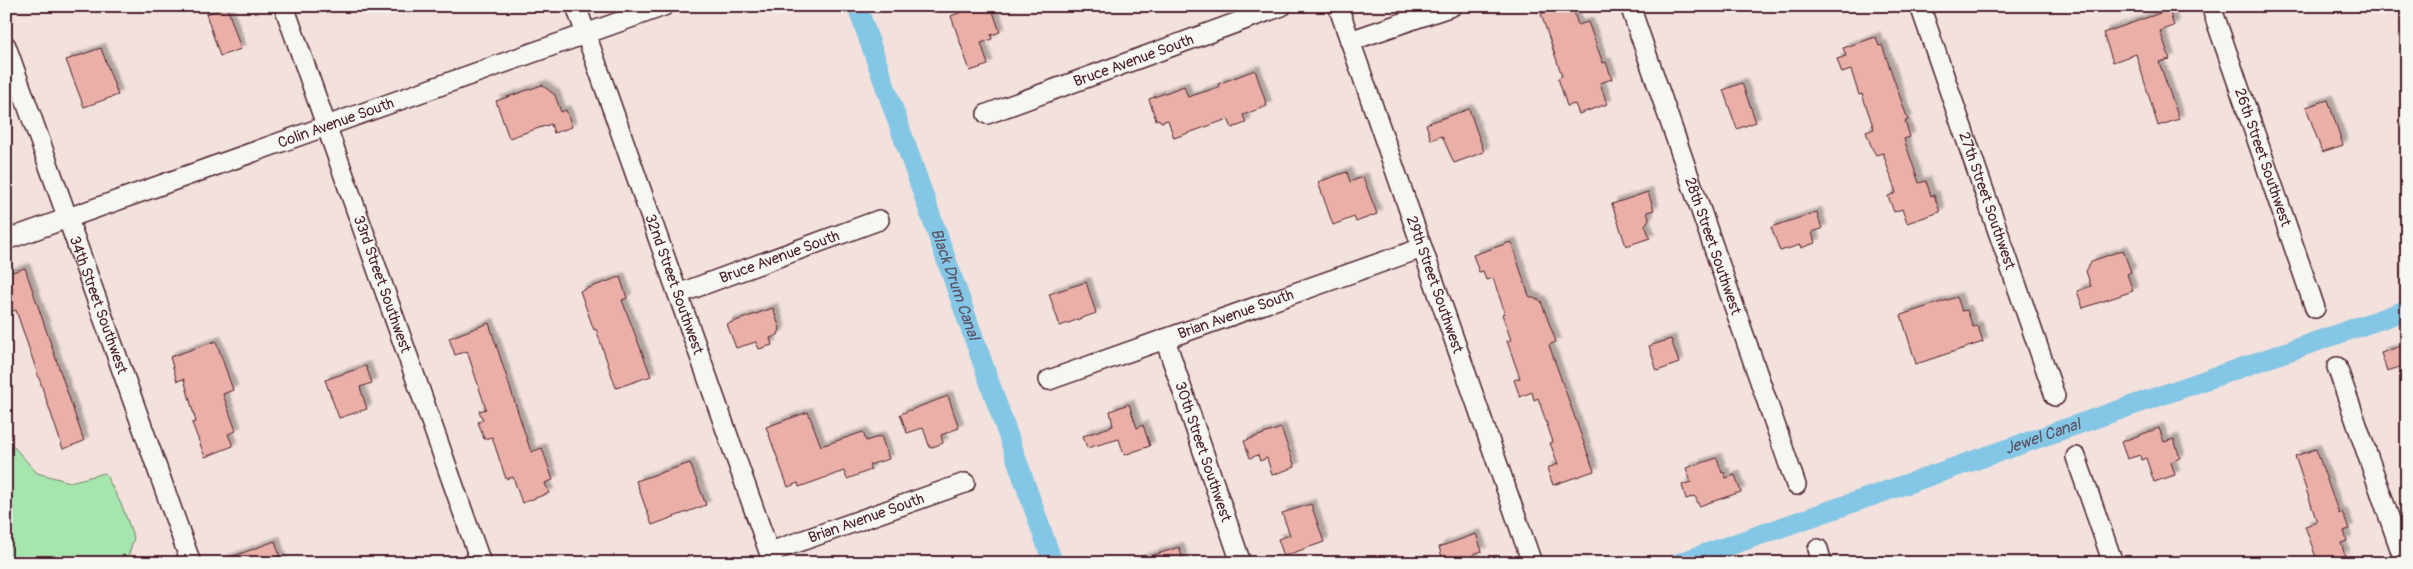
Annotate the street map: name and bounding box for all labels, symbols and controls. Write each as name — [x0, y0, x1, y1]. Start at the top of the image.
street label: Bruce Avenue South — [1071, 30, 1196, 91]
street label: 26th Street Southwest — [2230, 86, 2296, 230]
street label: Colin Avenue South — [275, 93, 396, 152]
street label: 27th Street Southwest — [1955, 129, 2020, 273]
street label: 28th Street Southwest — [1681, 175, 1746, 318]
street label: 32nd Street Southwest — [641, 211, 708, 358]
street label: 33rd Street Southwest — [349, 213, 416, 356]
street label: 29th Street Southwest — [1402, 213, 1468, 357]
street label: Bruce Avenue South — [717, 226, 842, 287]
water label: Black Drum Canal — [926, 226, 984, 345]
street label: 34th Street Southwest — [65, 233, 132, 377]
street label: Brian Avenue South — [1175, 285, 1296, 343]
street label: 30th Street Southwest — [1171, 379, 1236, 525]
water label: Jewel Canal — [2002, 414, 2085, 459]
street label: Brian Avenue South — [806, 489, 927, 547]

